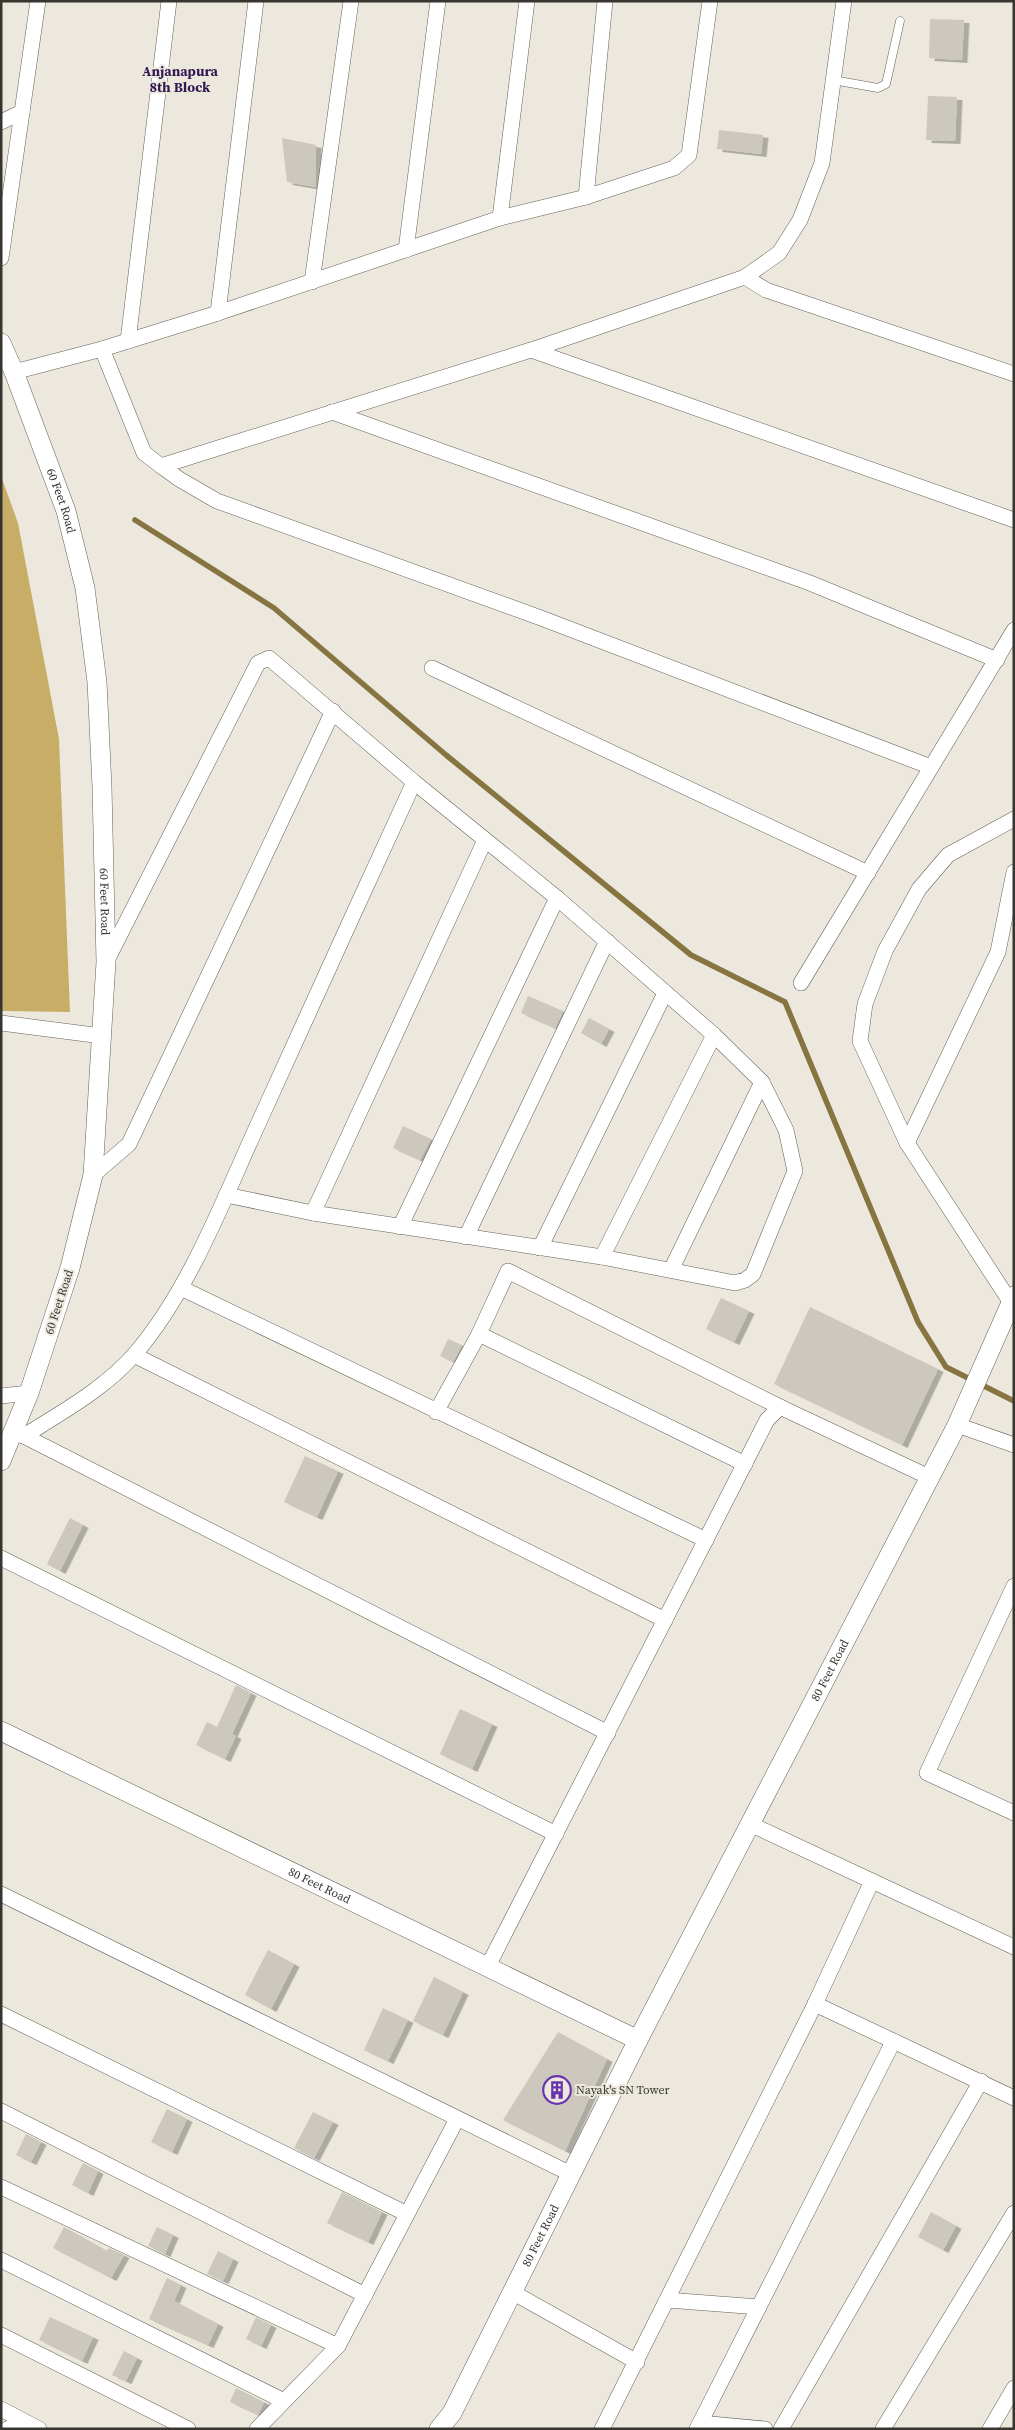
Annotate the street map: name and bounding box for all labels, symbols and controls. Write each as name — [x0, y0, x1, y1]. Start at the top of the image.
district label: Anjanapura 8th Block — [142, 61, 219, 97]
street label: 60 Feet Road — [43, 466, 79, 535]
street label: 60 Feet Road — [96, 868, 113, 936]
street label: 60 Feet Road — [41, 1267, 77, 1337]
street label: 80 Feet Road — [807, 1636, 853, 1704]
street label: 80 Feet Road — [286, 1864, 354, 1908]
building icon: Nayak's SN Tower — [542, 2075, 572, 2105]
place label: Nayak's SN Tower — [576, 2082, 670, 2098]
street label: 80 Feet Road — [518, 2202, 563, 2269]

